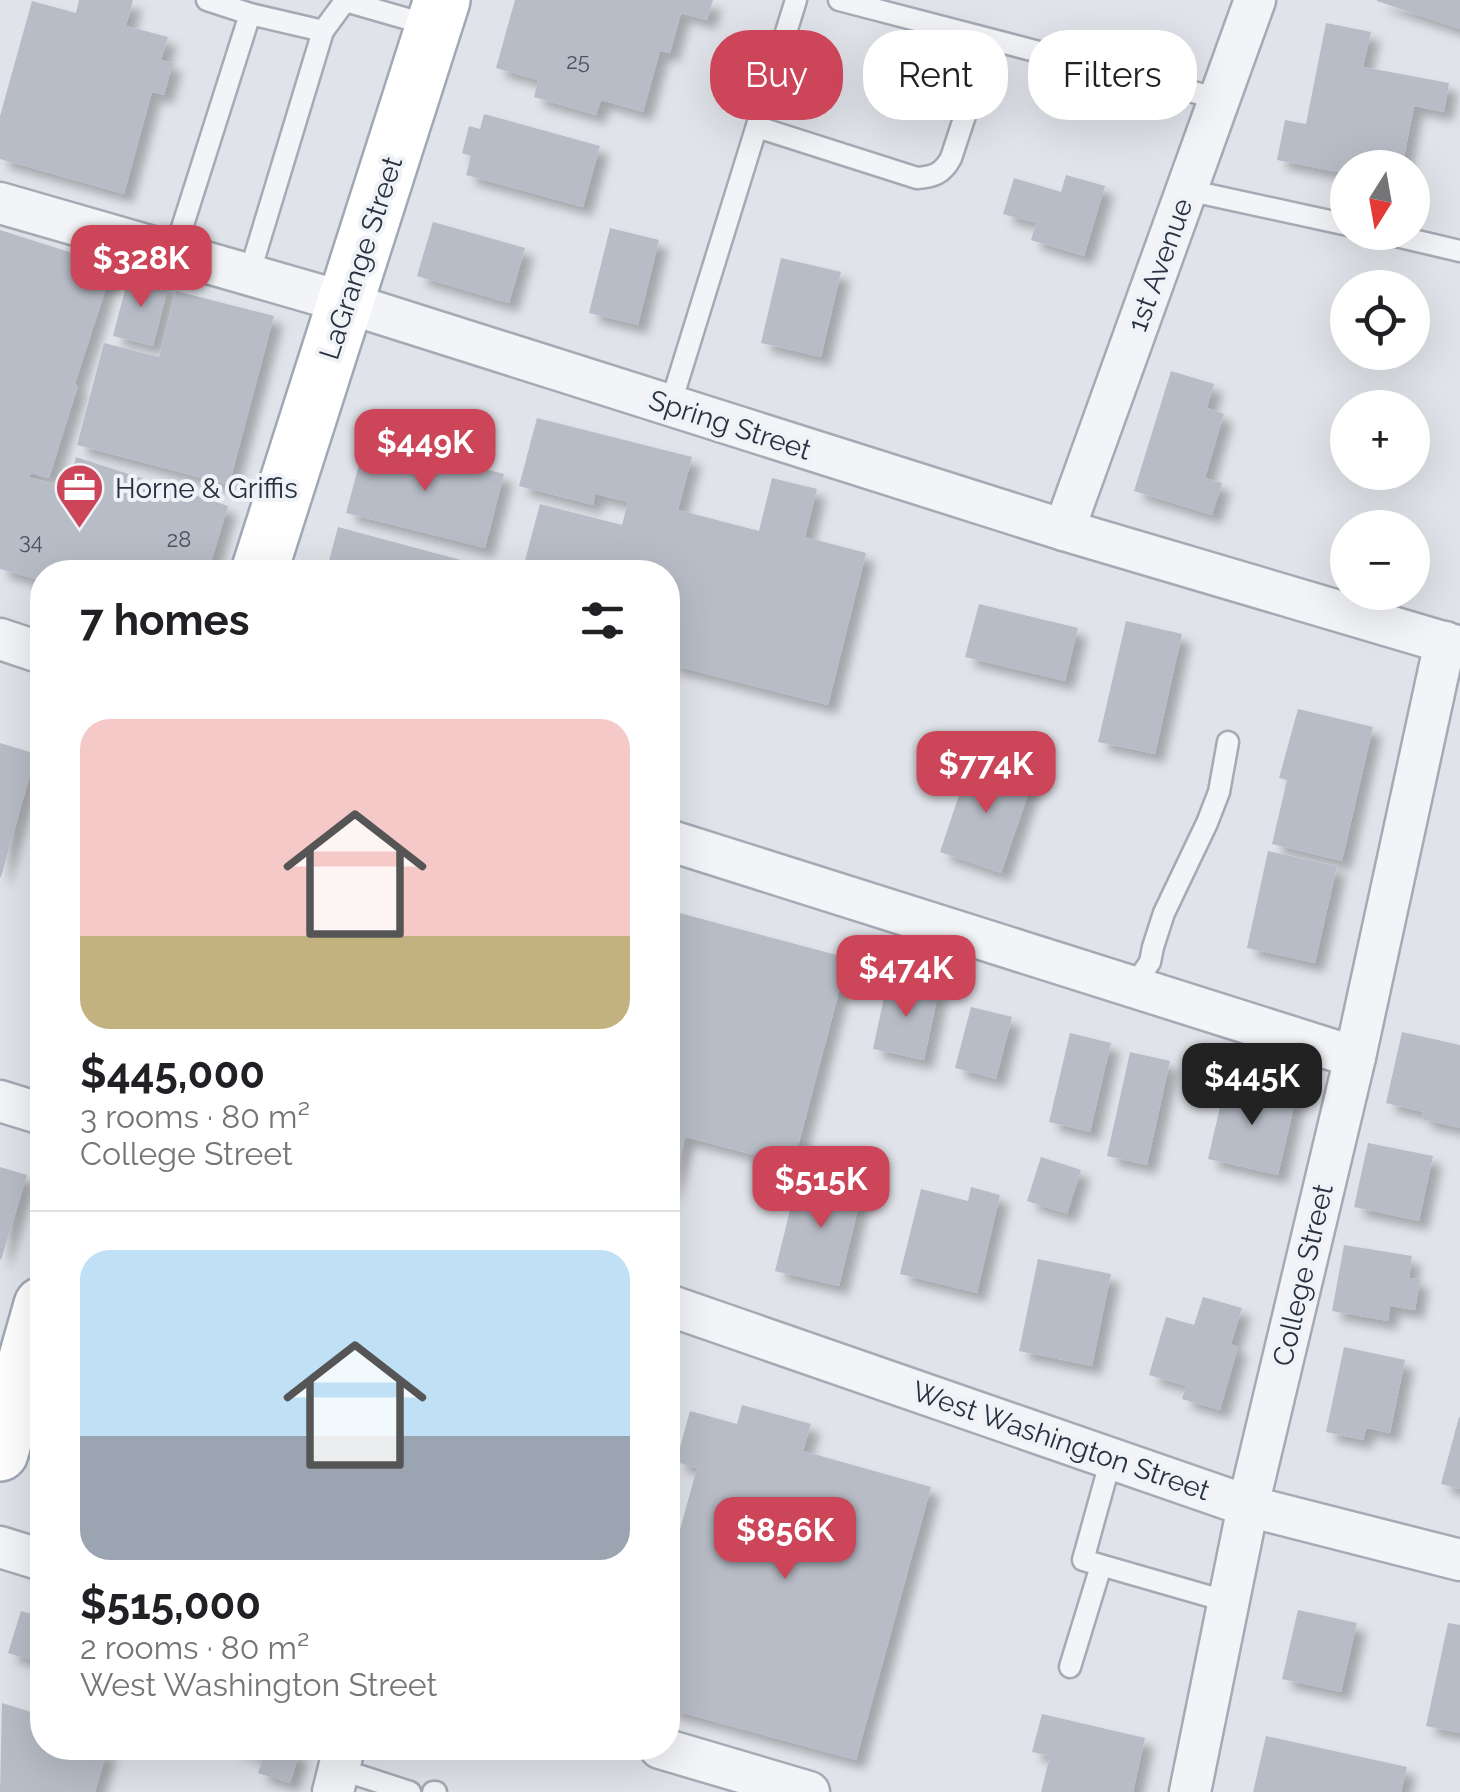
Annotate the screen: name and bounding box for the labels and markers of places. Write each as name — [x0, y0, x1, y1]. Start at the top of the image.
pin: $328K — [71, 225, 211, 310]
pin: $449K — [355, 409, 495, 494]
office icon: Horne & Griffis — [54, 462, 106, 530]
place label: Horne & Griffis — [115, 472, 298, 505]
pin: $774K — [916, 731, 1056, 816]
pin: $474K — [836, 935, 976, 1020]
pin: $445K — [1182, 1043, 1322, 1128]
pin: $515K — [751, 1146, 891, 1231]
pin: $856K — [715, 1497, 855, 1582]

